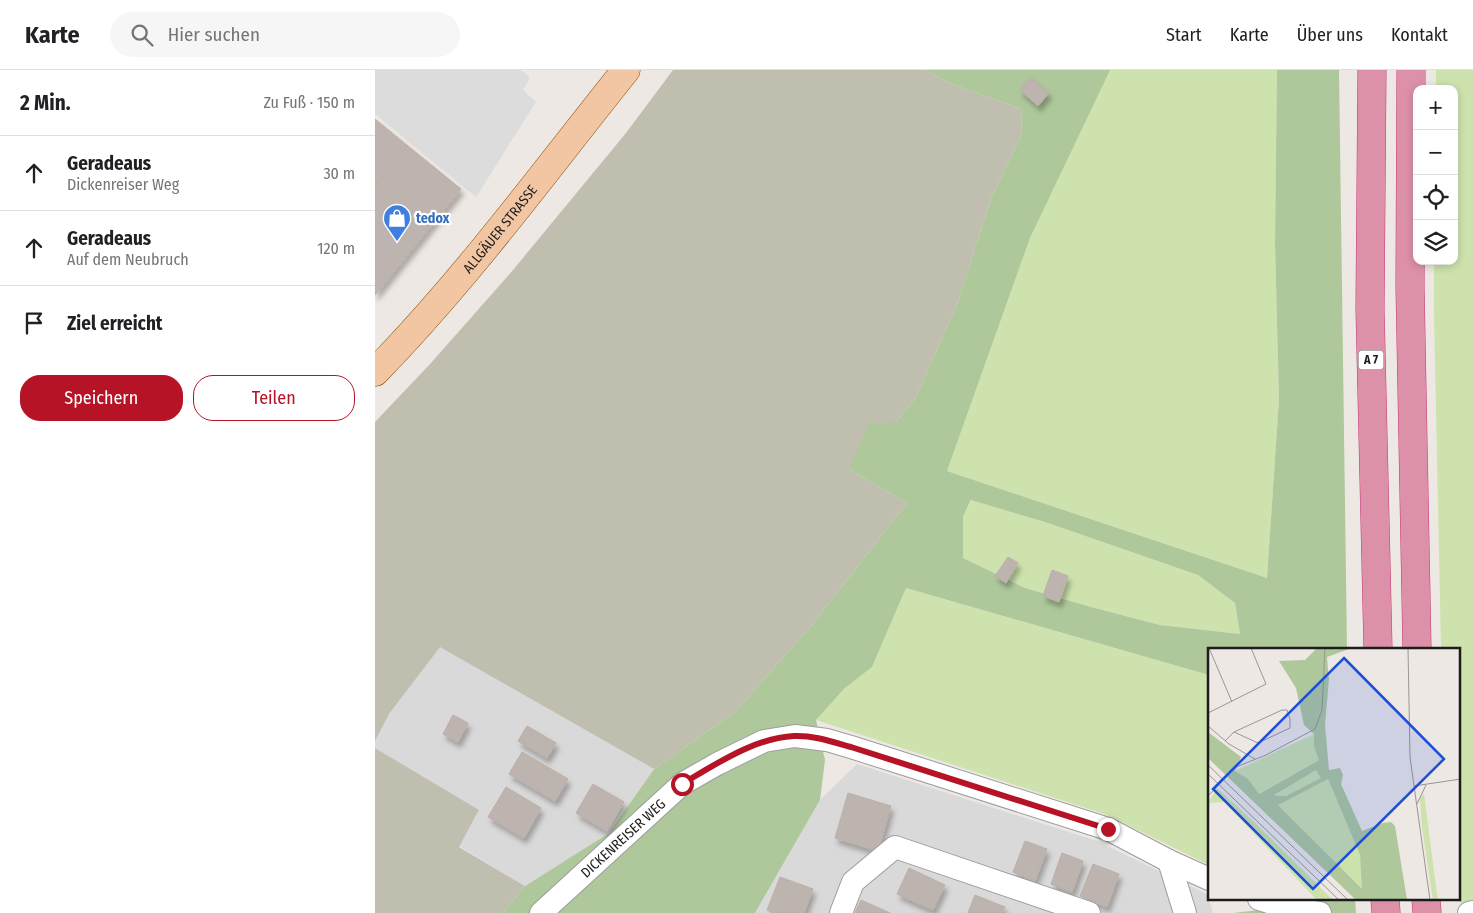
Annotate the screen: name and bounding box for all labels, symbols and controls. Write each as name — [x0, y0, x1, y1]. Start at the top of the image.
search box — [110, 12, 460, 57]
text: Karte — [25, 21, 80, 49]
icon: search — [128, 21, 156, 49]
text: Hier suchen — [168, 23, 260, 46]
text: Start — [1166, 24, 1202, 46]
text: Karte — [1230, 24, 1269, 46]
text: Über uns — [1297, 24, 1363, 46]
text: Kontakt — [1391, 24, 1448, 46]
map controls — [1413, 85, 1458, 265]
button: + — [1413, 85, 1458, 130]
text: 2 Min. — [20, 90, 70, 116]
text: Zu Fuß · 150 m — [263, 93, 355, 112]
button: − — [1413, 130, 1458, 175]
text: Geradeaus — [67, 152, 151, 175]
icon: ahead — [20, 159, 48, 187]
text: 30 m — [323, 164, 355, 183]
text: Dickenreiser Weg — [67, 175, 179, 194]
button: locate — [1413, 175, 1458, 220]
street label: ALLGÄUER STRASSE — [459, 181, 541, 277]
shop icon: tedox — [382, 203, 412, 242]
place label: tedox — [416, 210, 450, 227]
button: layers — [1413, 220, 1458, 265]
text: Geradeaus — [67, 227, 151, 250]
icon: ahead — [20, 234, 48, 262]
text: 120 m — [317, 239, 355, 258]
text: Auf dem Neubruch — [67, 250, 189, 269]
icon: arrive — [20, 309, 48, 337]
text: Ziel erreicht — [67, 312, 163, 335]
road number: A 7 — [1359, 350, 1383, 370]
button: Speichern — [20, 375, 183, 421]
button: Teilen — [193, 375, 355, 421]
inset map — [1208, 648, 1461, 900]
route start — [671, 773, 694, 796]
street label: DICKENREISER WEG — [577, 795, 669, 881]
route end — [1097, 818, 1120, 841]

